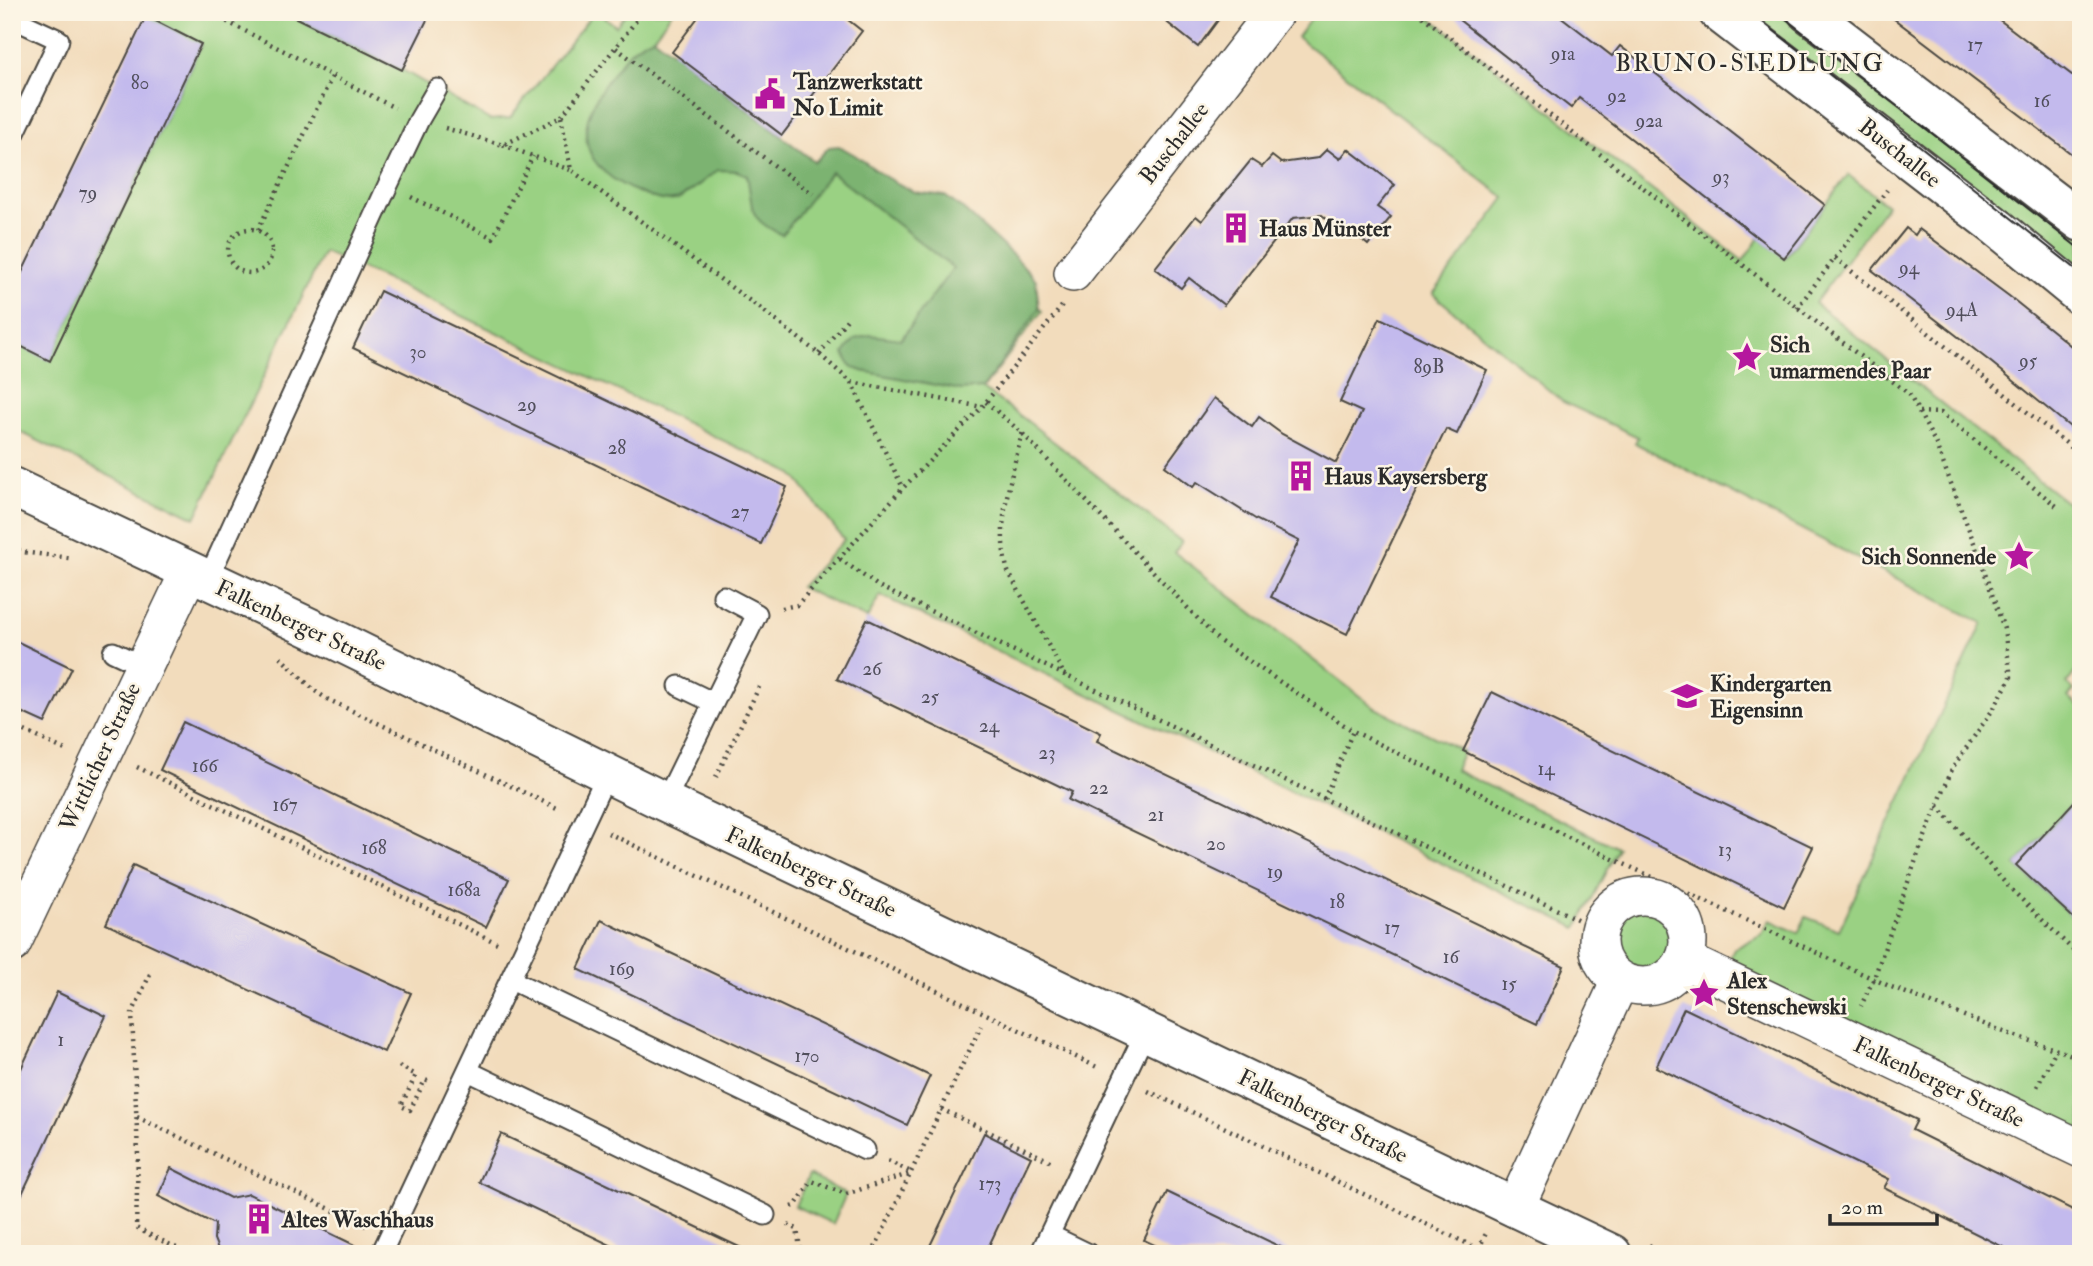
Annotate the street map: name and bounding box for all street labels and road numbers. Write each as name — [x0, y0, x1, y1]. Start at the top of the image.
street label: Buschallee — [1133, 96, 1215, 190]
street label: Buschallee — [1853, 112, 1947, 194]
street label: Falkenberger Straße — [211, 573, 391, 677]
street label: Wittlicher Straße — [52, 678, 147, 837]
street label: Falkenberger Straße — [721, 820, 901, 924]
street label: Falkenberger Straße — [1849, 1030, 2029, 1134]
street label: Falkenberger Straße — [1233, 1062, 1413, 1170]

